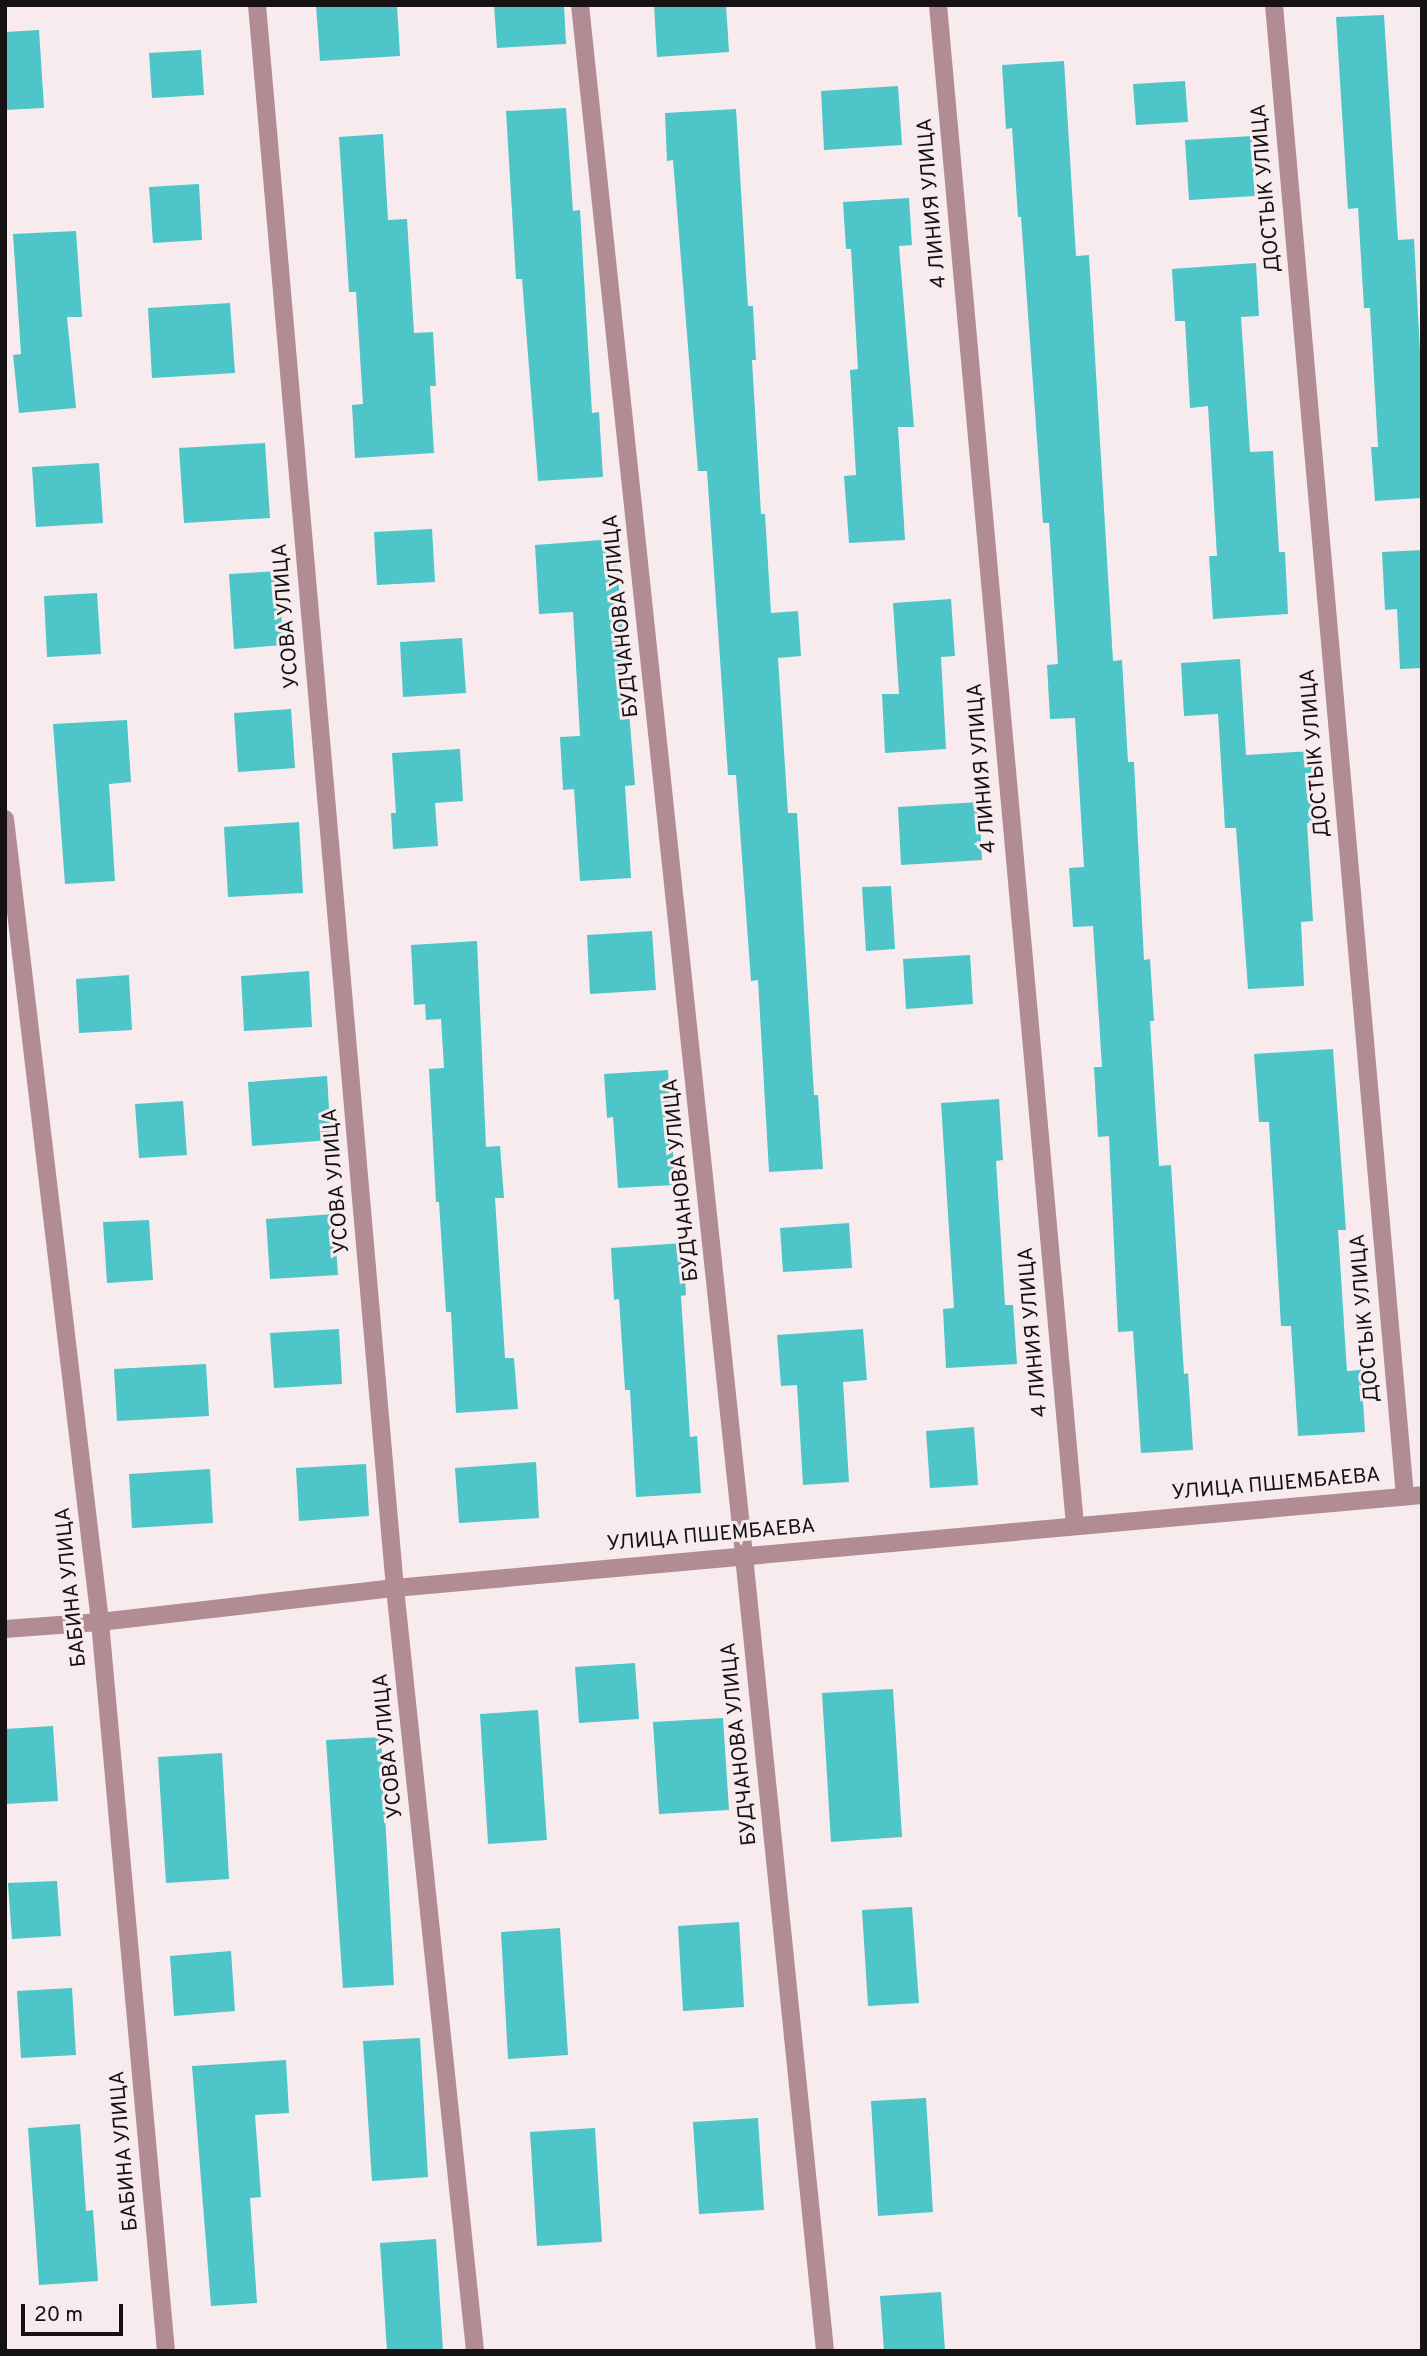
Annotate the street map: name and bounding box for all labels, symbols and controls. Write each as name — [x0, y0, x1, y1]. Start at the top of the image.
street label: ДОСТЫК УЛИЦА — [1247, 103, 1287, 273]
street label: 4 ЛИНИЯ УЛИЦА — [913, 117, 953, 289]
street label: БУДЧАНОВА УЛИЦА — [599, 513, 645, 719]
street label: УСОВА УЛИЦА — [268, 542, 306, 690]
street label: ДОСТЫК УЛИЦА — [1296, 668, 1336, 838]
street label: 4 ЛИНИЯ УЛИЦА — [963, 682, 1003, 854]
street label: БУДЧАНОВА УЛИЦА — [659, 1077, 705, 1283]
street label: УСОВА УЛИЦА — [318, 1107, 356, 1255]
street label: ДОСТЫК УЛИЦА — [1346, 1233, 1386, 1403]
street label: 4 ЛИНИЯ УЛИЦА — [1014, 1246, 1054, 1418]
street label: УЛИЦА ПШЕМБАЕВА — [1170, 1463, 1382, 1507]
street label: БАБИНА УЛИЦА — [51, 1505, 93, 1669]
street label: УЛИЦА ПШЕМБАЕВА — [605, 1514, 817, 1558]
street label: БУДЧАНОВА УЛИЦА — [717, 1641, 763, 1847]
street label: УСОВА УЛИЦА — [369, 1672, 409, 1820]
street label: БАБИНА УЛИЦА — [105, 2069, 145, 2233]
scale bar — [24, 2290, 126, 2334]
text: 20 m — [34, 2302, 83, 2329]

